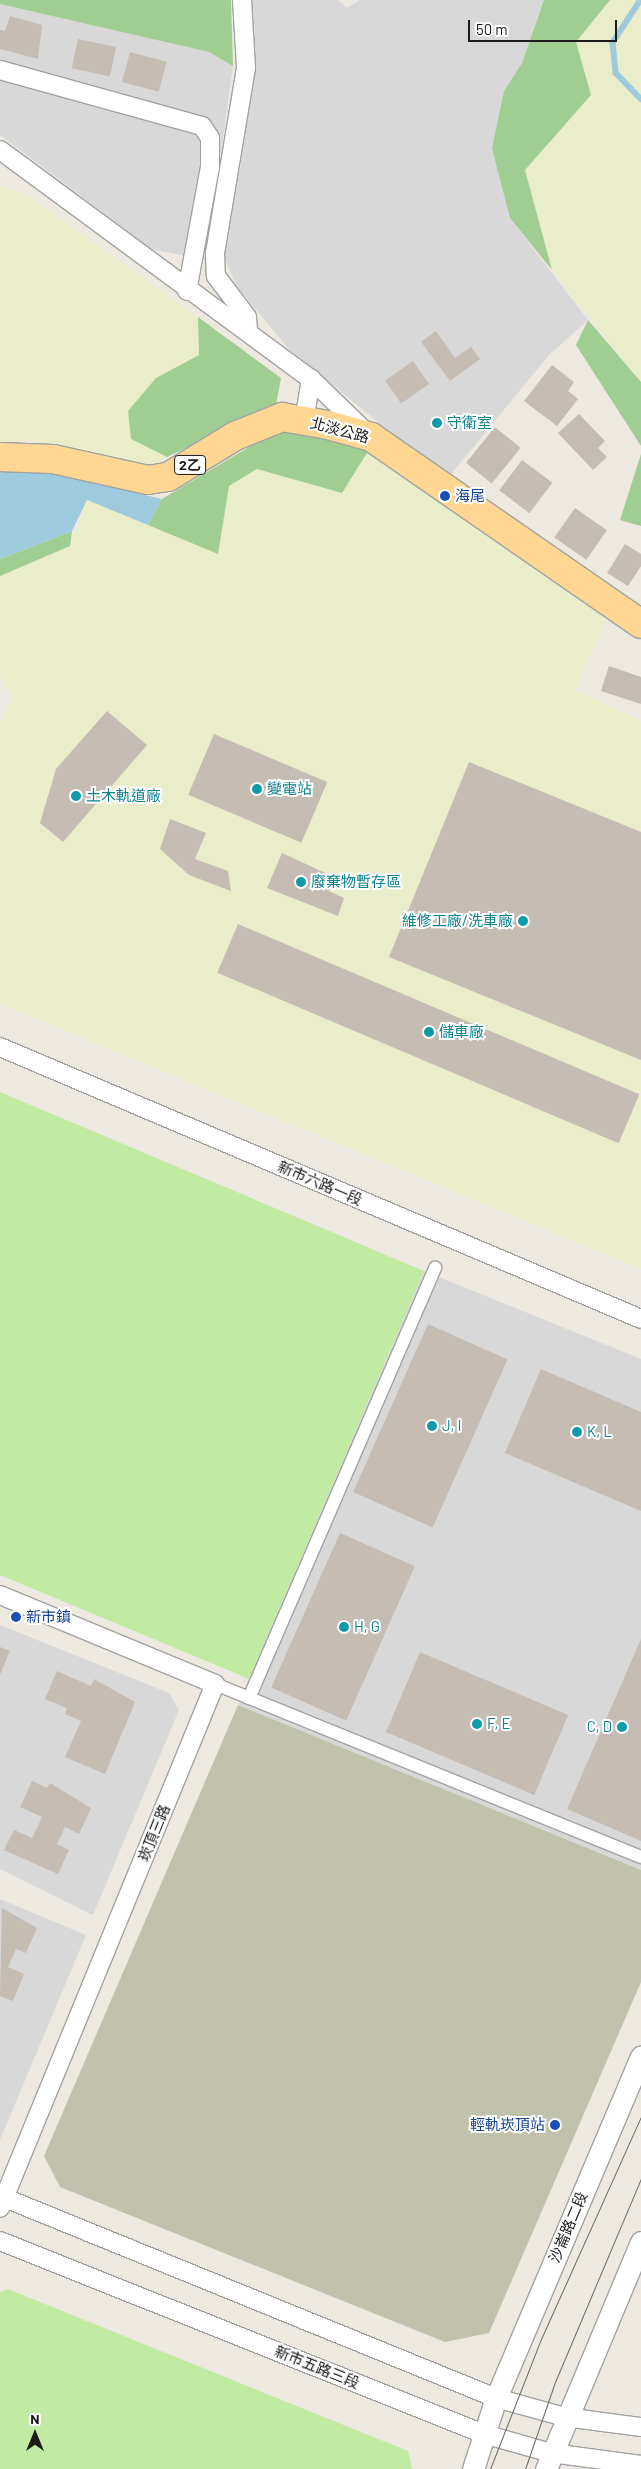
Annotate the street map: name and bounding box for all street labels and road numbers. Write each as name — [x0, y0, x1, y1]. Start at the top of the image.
street label: 北淡公路 — [309, 414, 371, 446]
road number: 2乙 — [174, 454, 206, 476]
street label: 新市六路一段 — [275, 1157, 365, 1209]
street label: 崁頂三路 — [134, 1802, 174, 1864]
street label: 沙崙路二段 — [545, 2189, 591, 2265]
street label: 新市五路三段 — [272, 2342, 362, 2392]

